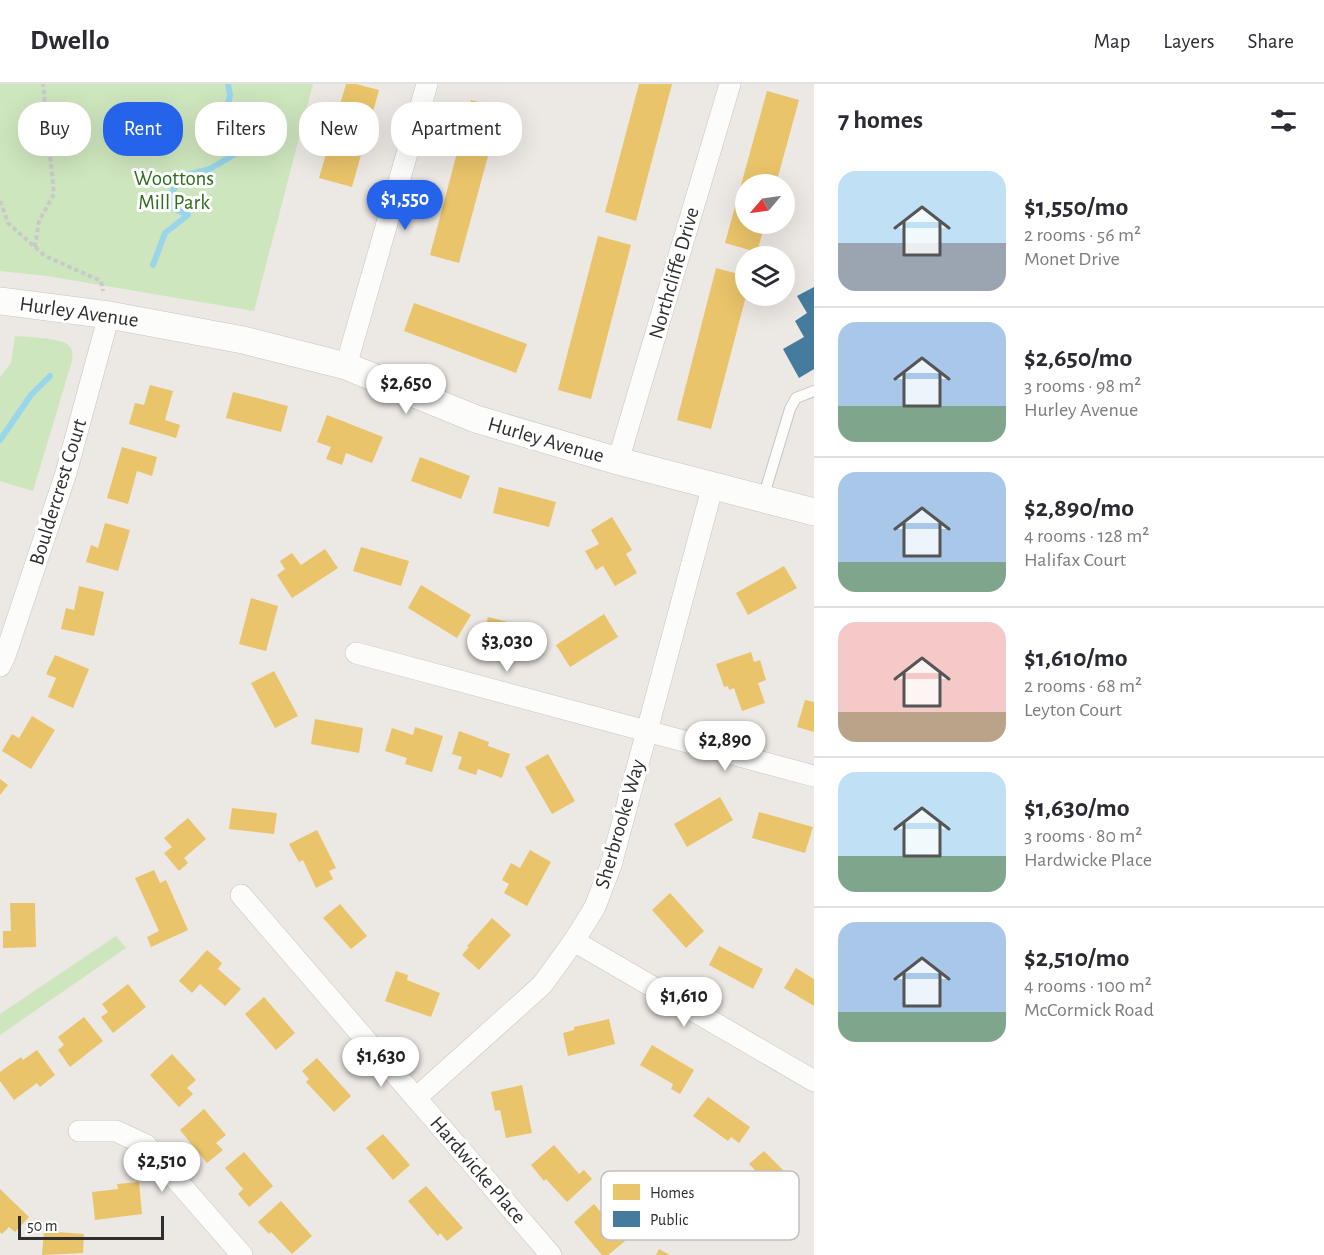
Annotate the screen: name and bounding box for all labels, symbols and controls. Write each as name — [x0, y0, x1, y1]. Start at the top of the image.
text: Dwello — [30, 27, 109, 55]
text: Map — [1094, 31, 1130, 52]
text: Layers — [1163, 31, 1214, 52]
text: Share — [1247, 31, 1294, 52]
chip: Buy — [18, 102, 91, 156]
chip: Rent — [103, 102, 183, 156]
chip: Filters — [195, 102, 287, 156]
chip: New — [299, 102, 379, 156]
chip: Apartment — [391, 102, 522, 156]
icon: filters — [1267, 104, 1300, 137]
text: 7 homes — [838, 107, 923, 133]
park label: Woottons Mill Park — [134, 168, 214, 213]
north arrow — [735, 174, 795, 234]
map controls — [735, 174, 795, 306]
pin: $1,550 — [356, 180, 454, 231]
text: $1,550 — [381, 189, 429, 209]
text: $1,550/mo — [1024, 194, 1128, 220]
icon: home — [886, 195, 958, 267]
street label: Northcliffe Drive — [645, 205, 703, 341]
text: 2 rooms · 56 m² — [1024, 225, 1141, 245]
button: layers — [735, 246, 795, 306]
text: Monet Drive — [1024, 249, 1120, 269]
street label: Hurley Avenue — [18, 293, 140, 331]
text: $2,650/mo — [1024, 345, 1132, 371]
icon: home — [886, 346, 958, 418]
pin: $2,650 — [357, 364, 455, 415]
text: $2,650 — [380, 373, 432, 393]
text: 3 rooms · 98 m² — [1024, 376, 1141, 396]
text: Hurley Avenue — [1024, 400, 1138, 420]
street label: Hurley Avenue — [485, 413, 607, 467]
street label: Bouldercrest Court — [26, 416, 90, 568]
text: $2,890/mo — [1024, 495, 1134, 521]
icon: home — [886, 496, 958, 568]
text: 4 rooms · 128 m² — [1024, 526, 1149, 546]
text: Halifax Court — [1024, 550, 1126, 570]
pin: $3,030 — [458, 622, 556, 673]
text: $3,030 — [481, 631, 533, 651]
text: $1,610/mo — [1024, 645, 1128, 671]
icon: home — [886, 646, 958, 718]
text: 2 rooms · 68 m² — [1024, 676, 1142, 696]
text: Leyton Court — [1024, 700, 1122, 720]
pin: $2,890 — [676, 721, 774, 772]
text: $2,890 — [699, 730, 751, 750]
street label: Sherbrooke Way — [592, 757, 648, 891]
text: $1,630/mo — [1024, 795, 1130, 821]
icon: home — [886, 796, 958, 868]
text: 3 rooms · 80 m² — [1024, 826, 1142, 846]
text: Hardwicke Place — [1024, 850, 1152, 870]
text: $2,510/mo — [1024, 945, 1129, 971]
icon: home — [886, 946, 958, 1018]
text: 4 rooms · 100 m² — [1024, 976, 1152, 996]
pin: $1,610 — [635, 977, 733, 1028]
text: $1,610 — [660, 986, 708, 1006]
text: McCormick Road — [1024, 1000, 1154, 1020]
pin: $1,630 — [332, 1037, 430, 1088]
text: $1,630 — [356, 1046, 406, 1066]
street label: Hardwicke Place — [426, 1112, 530, 1228]
pin: $2,510 — [113, 1142, 211, 1193]
text: $2,510 — [137, 1151, 187, 1171]
legend — [601, 1171, 799, 1240]
text: Homes — [650, 1185, 694, 1201]
text: Public — [650, 1212, 688, 1228]
scale bar — [18, 1213, 164, 1240]
text: 50 m — [27, 1218, 58, 1234]

